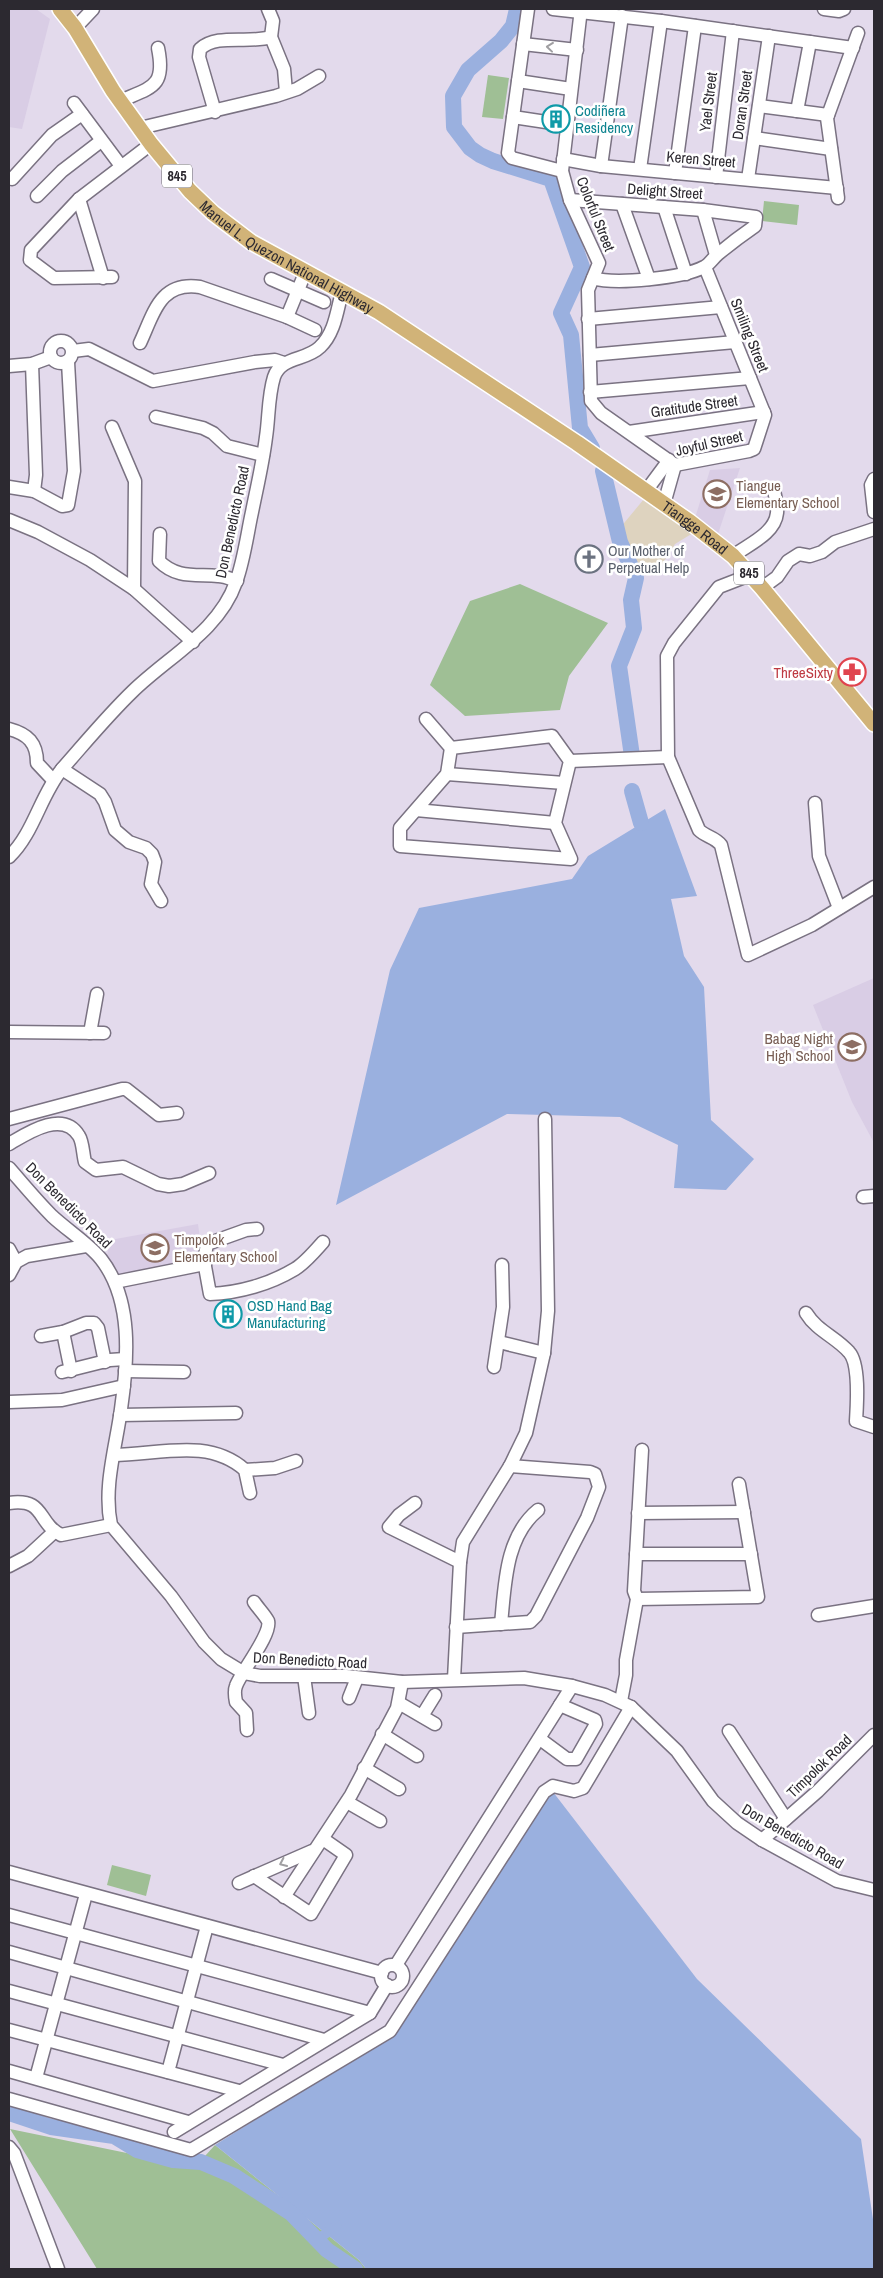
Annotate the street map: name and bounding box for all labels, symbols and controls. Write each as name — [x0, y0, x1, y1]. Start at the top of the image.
one-way arrow — [546, 42, 554, 53]
street label: Doran Street — [727, 68, 757, 141]
street label: Yael Street — [694, 70, 722, 133]
place label: Codiñera Residency — [575, 100, 634, 138]
building icon: Codiñera Residency — [541, 104, 571, 134]
street label: Keren Street — [666, 146, 737, 173]
road number: 845 — [162, 165, 192, 188]
street label: Colorful Street — [572, 174, 621, 255]
street label: Delight Street — [627, 178, 704, 204]
street label: Manuel L. Quezon National Highway — [195, 195, 379, 318]
street label: Smiling Street — [726, 295, 775, 376]
street label: Gratitude Street — [649, 389, 739, 422]
street label: Joyful Street — [673, 425, 745, 461]
street label: Don Benedicto Road — [210, 464, 254, 580]
place label: Tiangue Elementary School — [736, 475, 839, 513]
school or university icon: Tiangue Elementary School — [702, 479, 732, 509]
street label: Tiangge Road — [658, 495, 733, 559]
place label: Our Mother of Perpetual Help — [608, 540, 690, 578]
church icon: Our Mother of Perpetual Help — [574, 544, 604, 574]
road number: 845 — [734, 562, 764, 584]
pharmacy icon: ThreeSixty — [837, 657, 867, 687]
place label: ThreeSixty — [774, 662, 834, 683]
place label: Babag Night High School — [765, 1028, 834, 1066]
school or university icon: Babag Night High School — [837, 1032, 867, 1062]
street label: Don Benedicto Road — [21, 1157, 117, 1253]
place label: Timpolok Elementary School — [174, 1229, 277, 1267]
school or university icon: Timpolok Elementary School — [140, 1233, 170, 1263]
place label: OSD Hand Bag Manufacturing — [247, 1295, 332, 1333]
building icon: OSD Hand Bag Manufacturing — [213, 1299, 243, 1329]
street label: Don Benedicto Road — [252, 1647, 368, 1673]
street label: Timpolok Road — [782, 1730, 856, 1802]
street label: Don Benedicto Road — [738, 1798, 848, 1874]
one-way arrow — [279, 1857, 288, 1867]

